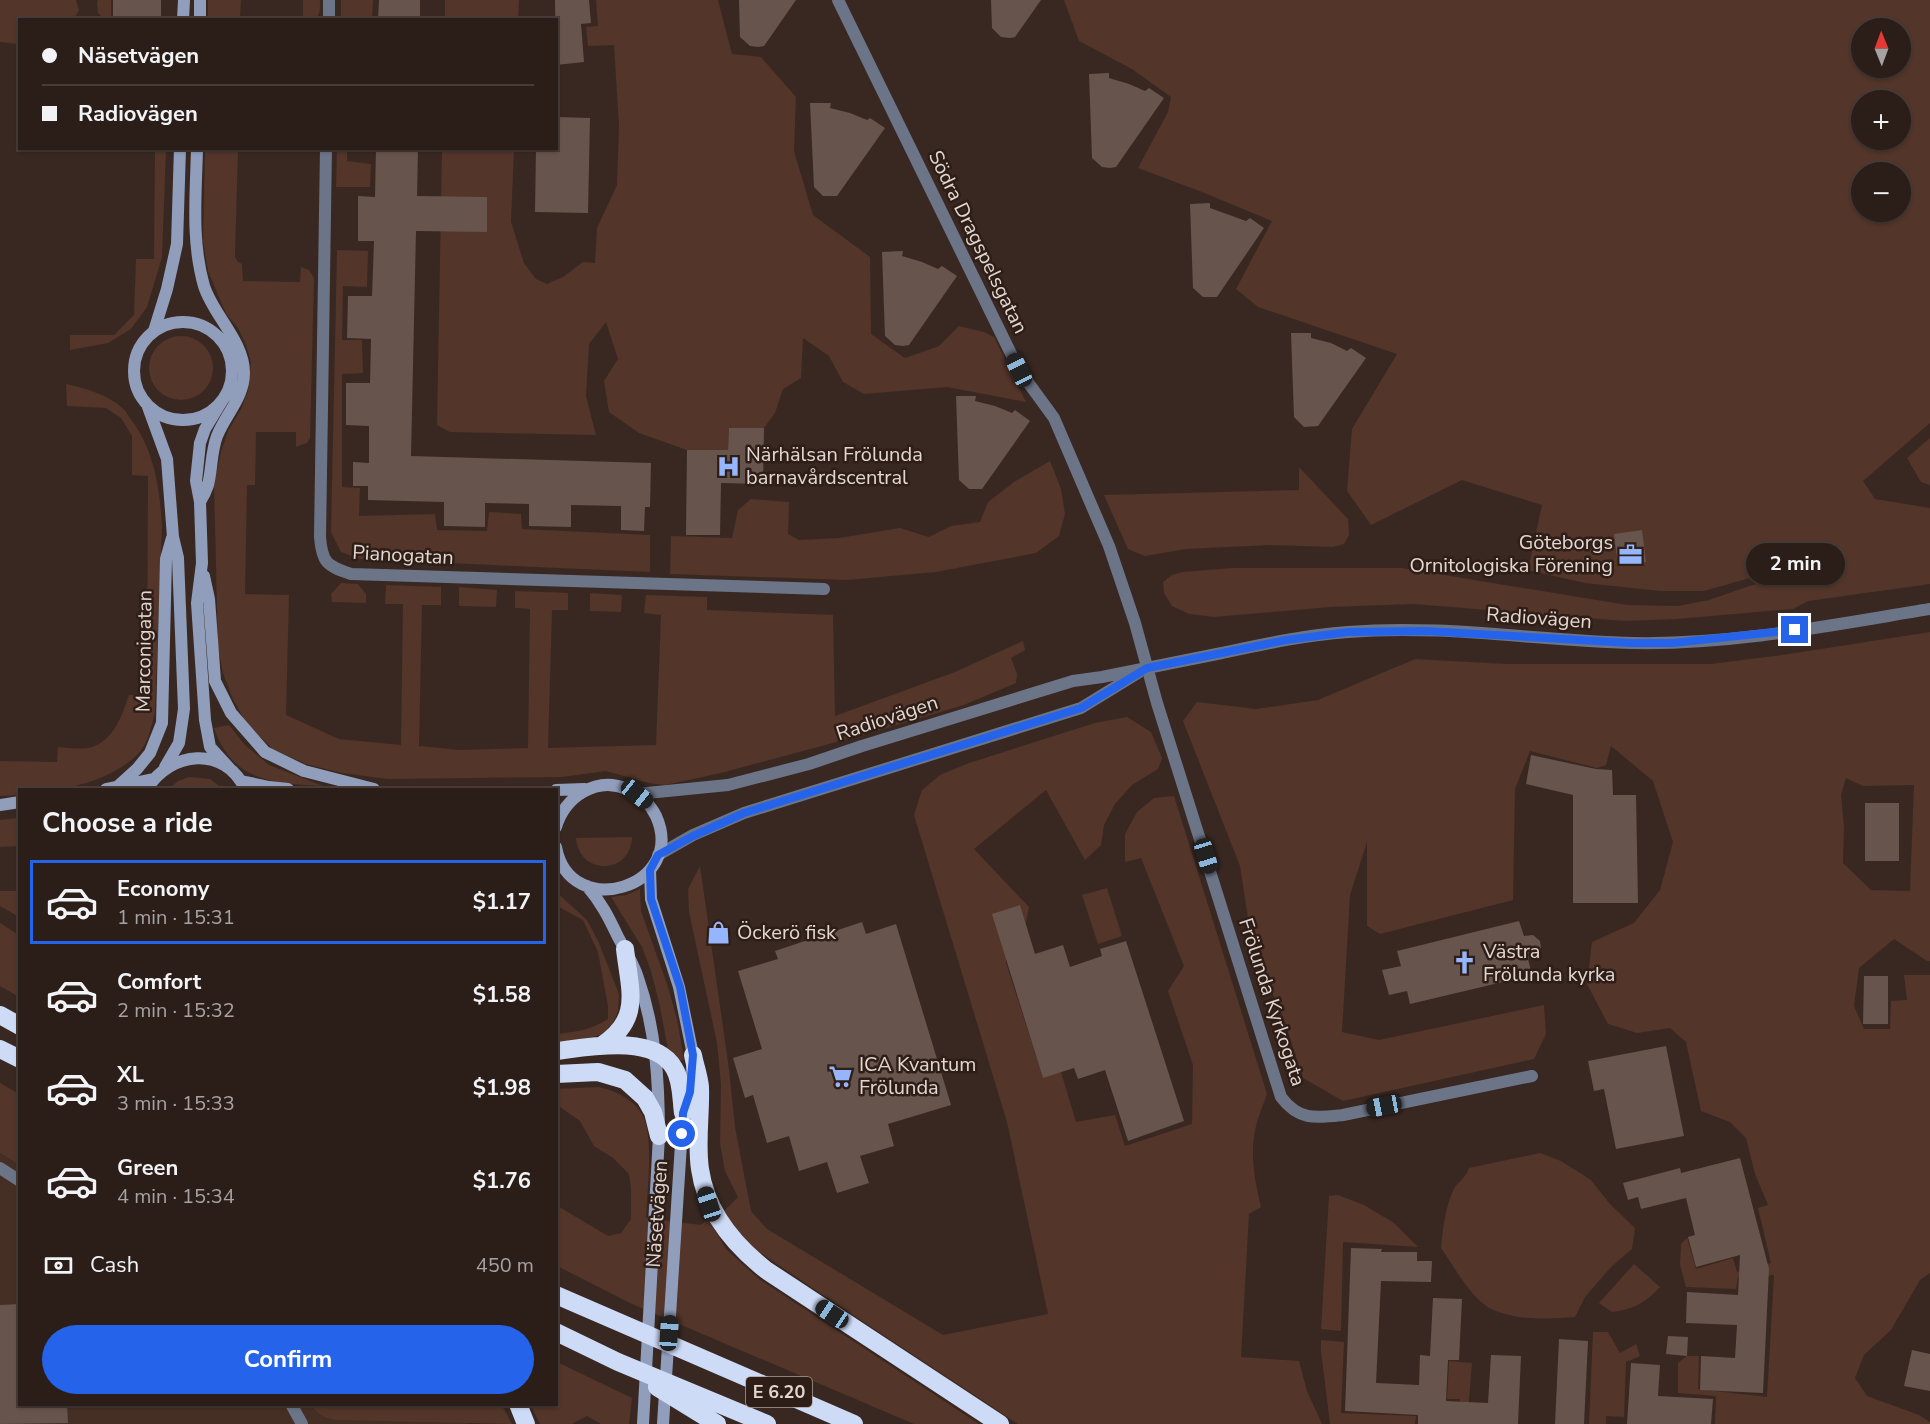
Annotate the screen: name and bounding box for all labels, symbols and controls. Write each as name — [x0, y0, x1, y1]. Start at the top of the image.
north arrow — [1851, 18, 1911, 78]
map controls — [1851, 18, 1911, 222]
text: Näsetvägen — [78, 41, 199, 71]
button: + — [1851, 90, 1911, 150]
text: Radiovägen — [78, 99, 198, 129]
street label: Södra Dragspelsgatan — [922, 146, 1034, 338]
button: − — [1851, 162, 1911, 222]
car — [1003, 350, 1035, 390]
place label: Närhälsan Frölunda barnavårdscentral — [746, 441, 923, 491]
hospital icon: Närhälsan Frölunda barnavårdscentral — [715, 453, 741, 479]
place label: Göteborgs Ornitologiska Förening — [1409, 529, 1613, 579]
street label: Pianogatan — [352, 539, 454, 571]
office icon: Göteborgs Ornitologiska Förening — [1618, 541, 1644, 567]
callout: 2 min — [1746, 543, 1844, 585]
text: 2 min — [1770, 550, 1821, 577]
street label: Marconigatan — [129, 590, 159, 712]
street label: Radiovägen — [1485, 601, 1593, 635]
route end — [1781, 616, 1808, 643]
street label: Radiovägen — [833, 689, 941, 747]
car — [617, 776, 657, 812]
text: Choose a ride — [42, 805, 213, 842]
car — [1192, 836, 1220, 876]
text: Economy — [117, 874, 209, 904]
icon: car — [45, 875, 99, 929]
text: $1.17 — [473, 887, 531, 917]
text: 1 min · 15:31 — [117, 904, 235, 931]
street label: Frölunda Kyrkogata — [1232, 915, 1312, 1089]
shop icon: Öckerö fisk — [706, 919, 732, 945]
place label: Öckerö fisk — [737, 919, 837, 946]
place label: Västra Frölunda kyrka — [1482, 938, 1615, 988]
church icon: Västra Frölunda kyrka — [1452, 949, 1478, 975]
text: Comfort — [117, 967, 201, 997]
icon: car — [45, 968, 99, 1022]
text: $1.58 — [473, 980, 531, 1010]
text: 2 min · 15:32 — [117, 997, 235, 1024]
place label: ICA Kvantum Frölunda — [859, 1051, 976, 1101]
text: XL — [117, 1060, 144, 1090]
icon: car — [45, 1061, 99, 1115]
supermarket icon: ICA Kvantum Frölunda — [828, 1063, 854, 1089]
text: $1.98 — [473, 1073, 531, 1103]
text: 3 min · 15:33 — [117, 1090, 235, 1117]
car — [1365, 1094, 1403, 1118]
route start — [668, 1120, 695, 1147]
text: Green — [117, 1153, 178, 1183]
icon: car — [45, 1154, 99, 1208]
street label: Näsetvägen — [640, 1160, 674, 1268]
text: $1.76 — [473, 1166, 531, 1196]
text: 4 min · 15:34 — [117, 1183, 235, 1210]
car — [695, 1184, 723, 1224]
icon: cash — [42, 1249, 75, 1282]
text: Cash — [90, 1250, 139, 1280]
text: 450 m — [476, 1252, 534, 1279]
car — [812, 1296, 852, 1332]
car — [659, 1314, 679, 1352]
button: Confirm — [42, 1325, 534, 1394]
road number: E 6.20 — [746, 1377, 812, 1407]

